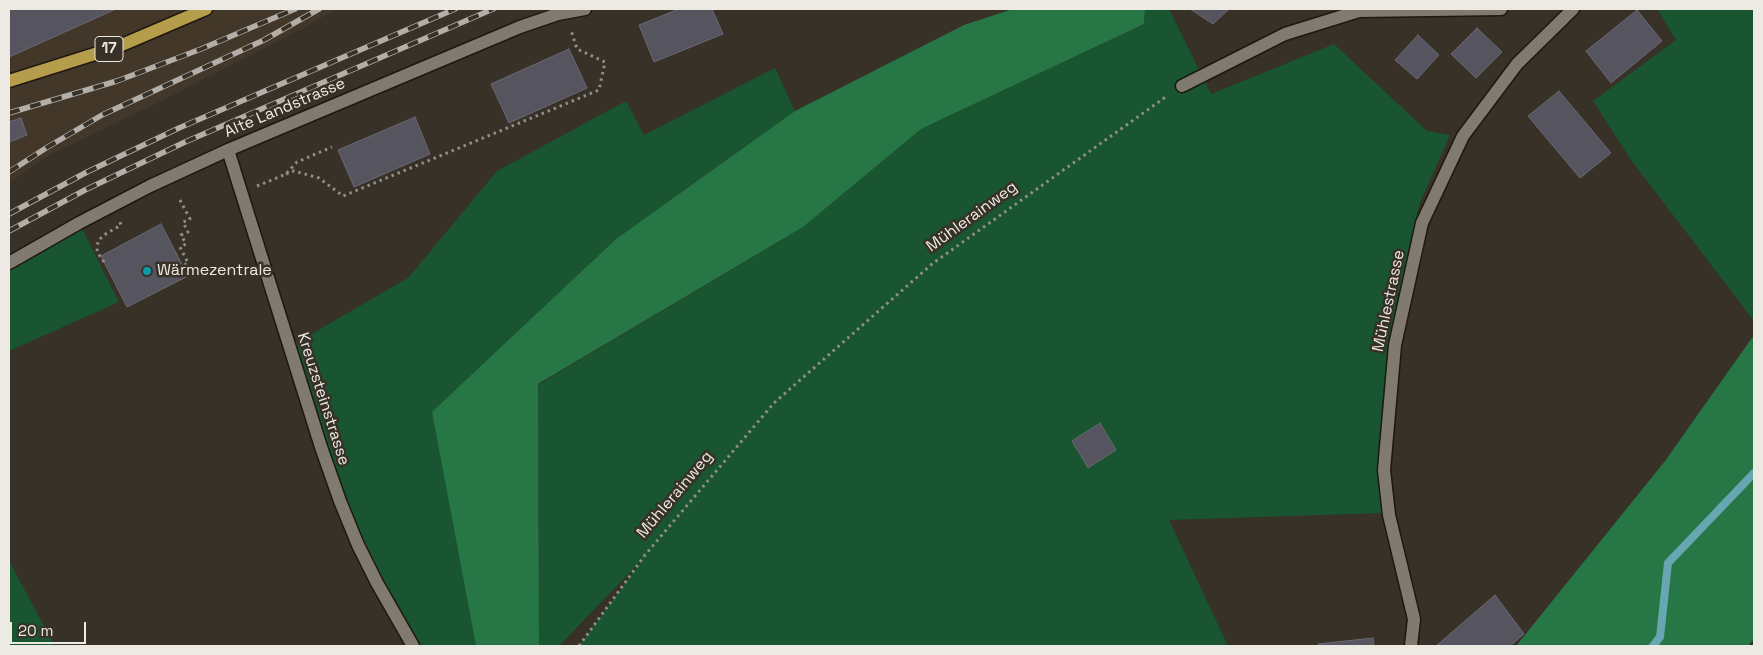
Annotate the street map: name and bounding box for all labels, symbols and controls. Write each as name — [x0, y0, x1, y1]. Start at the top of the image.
road number: 17 — [95, 36, 123, 62]
street label: Alte Landstrasse — [222, 74, 348, 142]
street label: Mühlerainweg — [923, 178, 1021, 256]
street label: Mühlestrasse — [1369, 248, 1409, 354]
place label: Wärmezentrale — [157, 261, 272, 281]
marker: Wärmezentrale — [141, 265, 153, 277]
street label: Kreuzsteinstrasse — [292, 330, 354, 468]
street label: Mühlerainweg — [633, 448, 717, 542]
scale bar — [12, 612, 89, 644]
text: 20 m — [18, 621, 53, 640]

